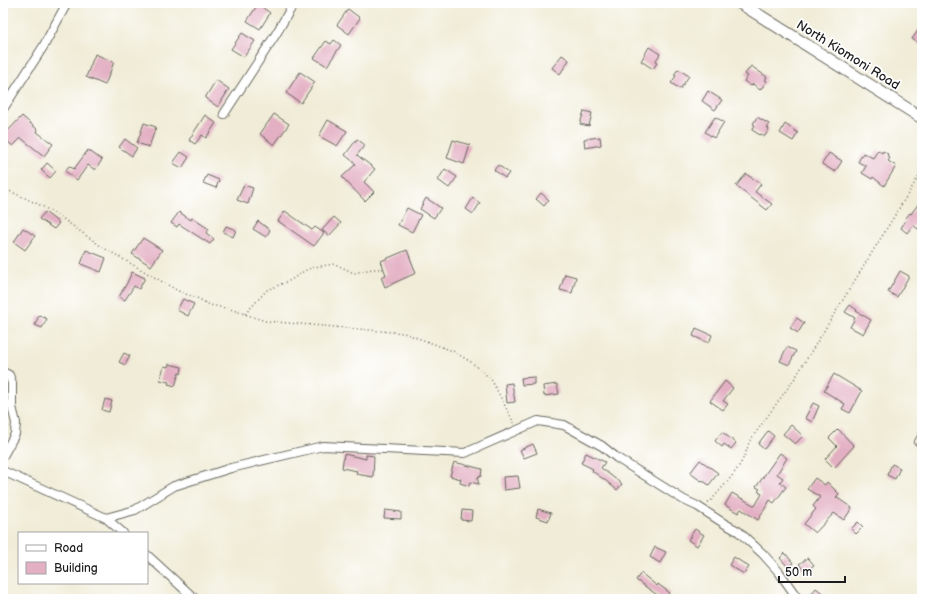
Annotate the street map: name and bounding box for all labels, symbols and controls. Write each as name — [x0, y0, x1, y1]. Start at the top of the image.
street label: North Kiomoni Road — [793, 17, 903, 93]
legend — [18, 532, 148, 584]
text: Road — [54, 541, 83, 556]
scale bar — [779, 558, 845, 584]
text: Building — [54, 561, 98, 576]
text: 50 m — [785, 565, 812, 580]

